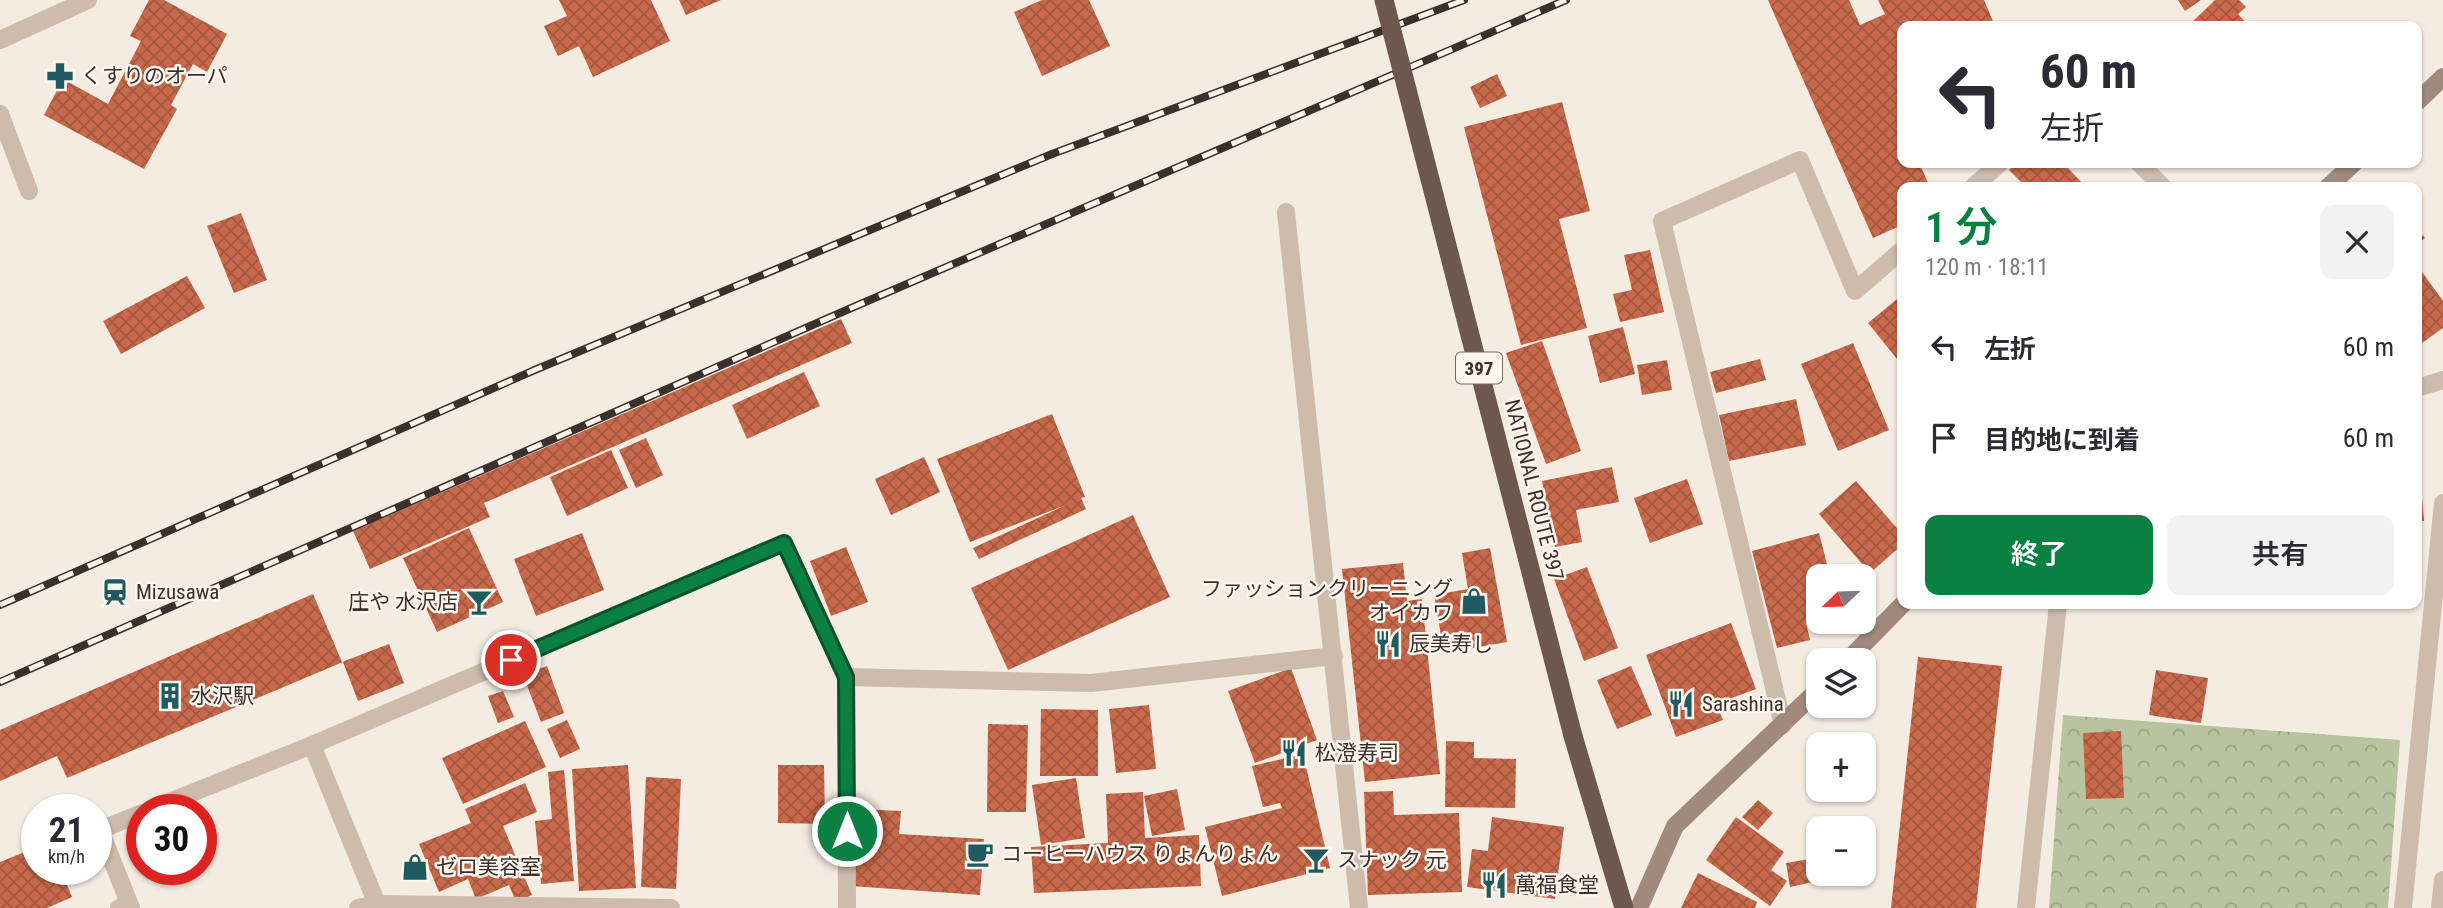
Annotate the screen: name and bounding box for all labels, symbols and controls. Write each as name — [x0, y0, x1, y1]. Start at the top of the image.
text: 60 m — [2040, 43, 2137, 100]
icon: left — [1925, 49, 2016, 140]
pharmacy icon: くすりのオーパ — [45, 61, 75, 91]
place label: くすりのオーパ — [81, 64, 228, 88]
text: 左折 — [2040, 109, 2104, 147]
text: 1 分 — [1925, 203, 1998, 252]
button: close — [2320, 205, 2394, 279]
text: 120 m · 18:11 — [1925, 254, 2049, 281]
icon: left — [1925, 328, 1963, 366]
text: 60 m — [2343, 332, 2394, 362]
text: 左折 — [1984, 334, 2036, 364]
road number: 397 — [1456, 352, 1502, 384]
street label: NATIONAL ROUTE 397 — [1500, 397, 1568, 583]
icon: arrive — [1925, 419, 1963, 457]
text: 60 m — [2343, 423, 2394, 453]
text: 目的地に到着 — [1984, 425, 2140, 455]
button: 終了 — [1925, 515, 2153, 595]
button: 共有 — [2167, 515, 2394, 595]
north arrow — [1806, 564, 1876, 634]
map controls — [1806, 564, 1876, 886]
station icon: Mizusawa — [100, 577, 130, 607]
place label: ファッションクリーニング オイカワ — [1201, 577, 1453, 625]
place label: Mizusawa — [136, 580, 219, 604]
shop icon: ファッションクリーニング オイカワ — [1459, 586, 1489, 616]
bar icon: 庄や 水沢店 — [464, 587, 494, 617]
place label: 庄や 水沢店 — [348, 590, 458, 614]
restaurant icon: 辰美寿し — [1373, 629, 1403, 659]
pin — [481, 630, 541, 690]
place label: 辰美寿し — [1409, 632, 1493, 656]
icon: arrive — [492, 641, 530, 679]
button: layers — [1806, 648, 1876, 718]
building icon: 水沢駅 — [155, 681, 185, 711]
place label: 水沢駅 — [191, 684, 254, 708]
restaurant icon: Sarashina — [1666, 689, 1696, 719]
place label: Sarashina — [1702, 692, 1784, 716]
button: + — [1806, 732, 1876, 802]
restaurant icon: 松澄寿司 — [1279, 738, 1309, 768]
place label: 松澄寿司 — [1315, 741, 1399, 765]
speed limit sign: 30 — [126, 794, 217, 885]
position arrow — [810, 794, 884, 868]
text: 21 — [49, 810, 84, 851]
button: − — [1806, 816, 1876, 886]
cafe icon: コーヒーハウス りょんりょん — [965, 839, 995, 869]
place label: コーヒーハウス りょんりょん — [1001, 842, 1278, 866]
bar icon: スナック 元 — [1301, 845, 1331, 875]
text: km/h — [48, 846, 85, 867]
place label: スナック 元 — [1337, 848, 1447, 872]
shop icon: ゼロ美容室 — [400, 852, 430, 882]
place label: ゼロ美容室 — [436, 855, 541, 879]
restaurant icon: 萬福食堂 — [1479, 870, 1509, 900]
place label: 萬福食堂 — [1515, 873, 1599, 897]

